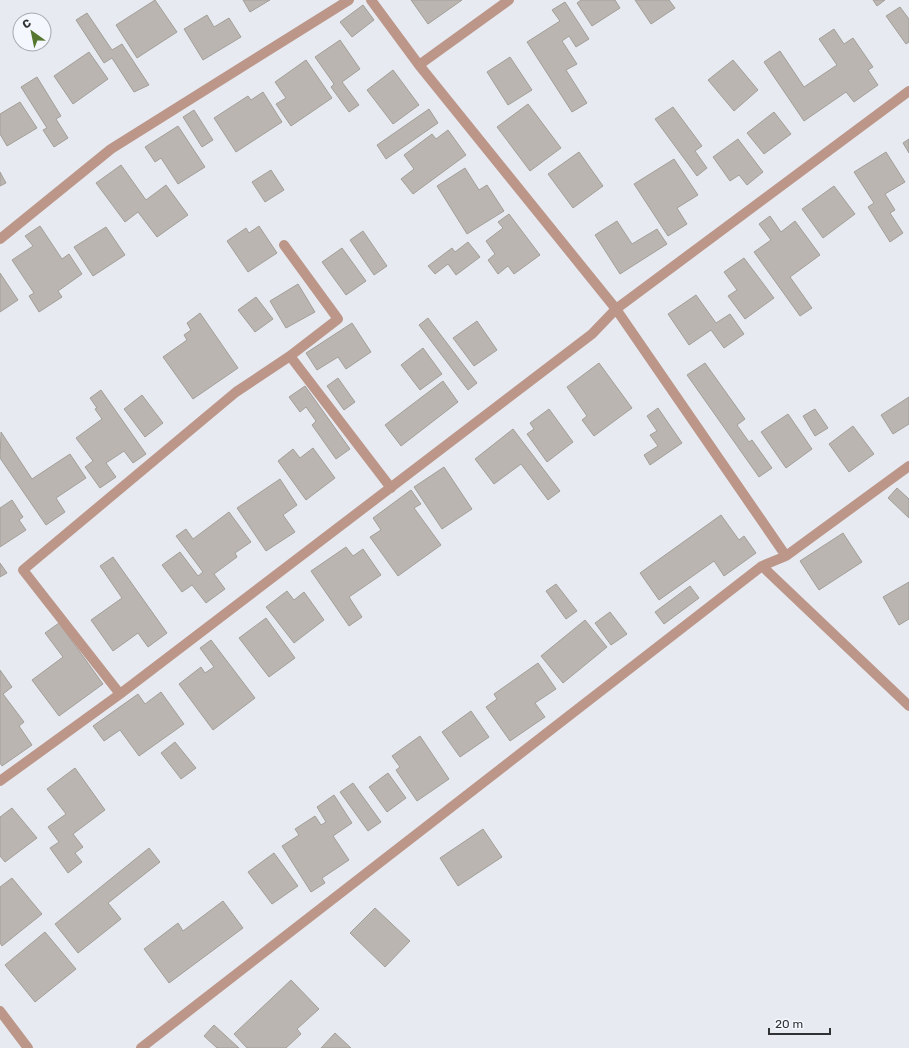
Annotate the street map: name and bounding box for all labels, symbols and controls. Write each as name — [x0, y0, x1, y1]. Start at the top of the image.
north arrow — [12, 12, 52, 52]
text: С — [20, 16, 34, 32]
scale bar — [769, 1010, 830, 1036]
text: 20 m — [775, 1017, 803, 1031]

